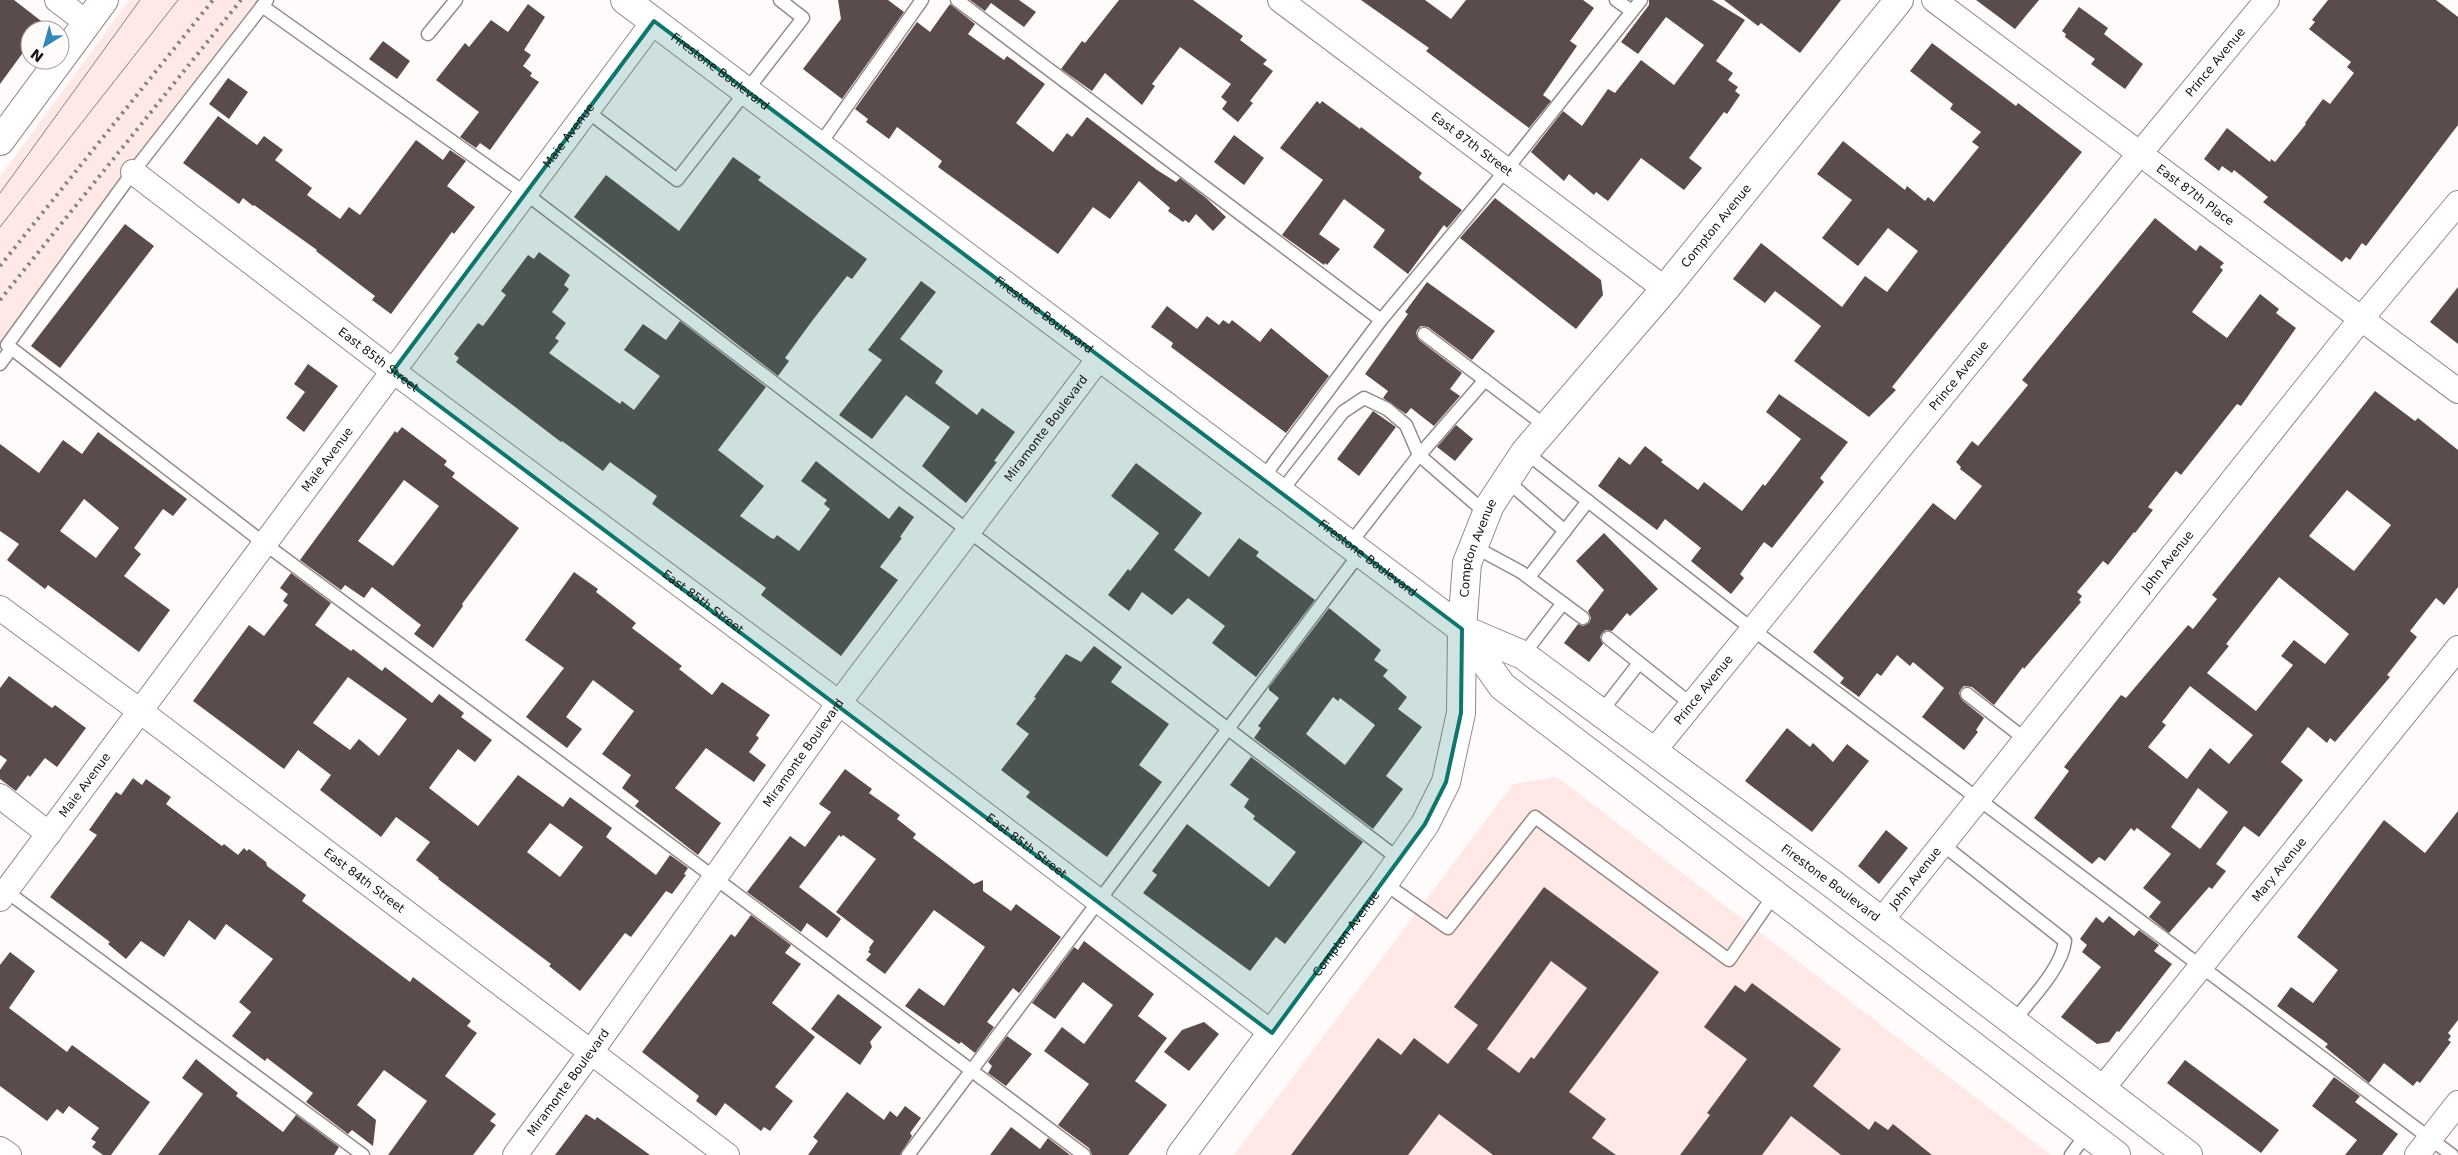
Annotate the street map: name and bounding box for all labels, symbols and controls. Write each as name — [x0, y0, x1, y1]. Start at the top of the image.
north arrow — [20, 20, 70, 70]
street label: Prince Avenue — [2183, 25, 2248, 100]
street label: Firestone Boulevard — [668, 30, 772, 113]
text: N — [28, 45, 47, 65]
street label: Maie Avenue — [540, 101, 597, 171]
street label: East 87th Street — [1429, 109, 1515, 179]
street label: East 87th Place — [2154, 161, 2237, 228]
street label: Compton Avenue — [1678, 181, 1754, 270]
street label: Firestone Boulevard — [992, 273, 1096, 356]
street label: East 85th Street — [335, 325, 422, 395]
street label: Prince Avenue — [1927, 338, 1991, 413]
street label: Miramonte Boulevard — [1002, 373, 1091, 484]
street label: Maie Avenue — [299, 425, 356, 495]
street label: Compton Avenue — [1457, 496, 1499, 598]
street label: Firestone Boulevard — [1316, 517, 1420, 600]
street label: John Avenue — [2138, 528, 2196, 596]
street label: East 85th Street — [660, 567, 747, 637]
street label: Prince Avenue — [1671, 652, 1736, 727]
street label: Miramonte Boulevard — [760, 696, 847, 810]
street label: Maie Avenue — [56, 750, 113, 820]
street label: East 85th Street — [983, 811, 1070, 881]
street label: Mary Avenue — [2249, 835, 2309, 904]
street label: Firestone Boulevard — [1779, 841, 1882, 924]
street label: John Avenue — [1886, 844, 1944, 912]
street label: East 84th Street — [321, 846, 408, 916]
street label: Compton Avenue — [1310, 888, 1383, 979]
street label: Miramonte Boulevard — [524, 1026, 612, 1139]

